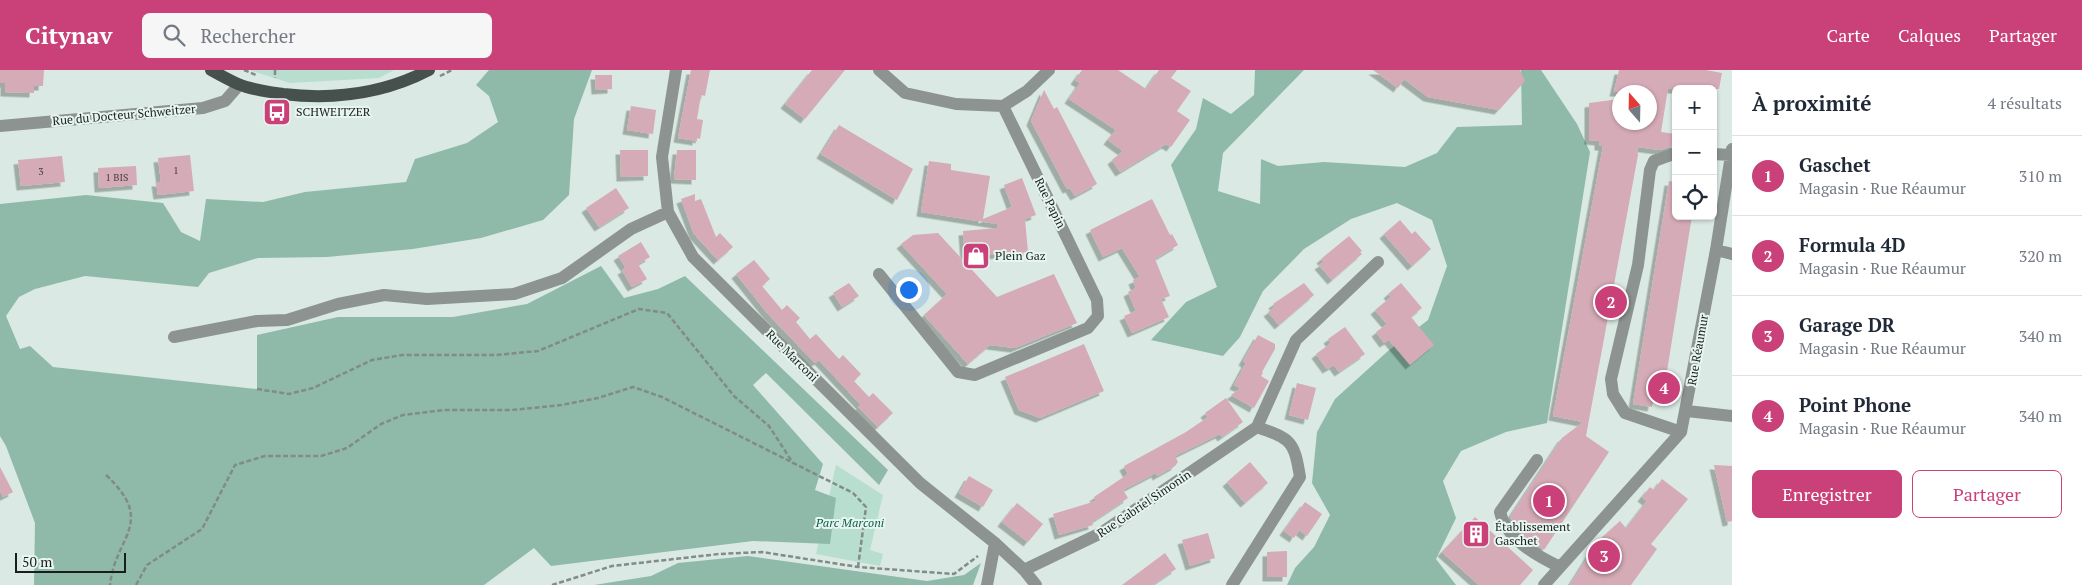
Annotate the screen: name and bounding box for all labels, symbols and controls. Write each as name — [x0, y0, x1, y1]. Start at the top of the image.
search box — [142, 13, 492, 58]
text: Citynav — [25, 19, 112, 51]
icon: search — [160, 21, 188, 49]
text: Rechercher — [200, 23, 296, 48]
text: Carte — [1827, 23, 1870, 47]
text: Calques — [1898, 23, 1961, 47]
text: Partager — [1989, 23, 2057, 47]
north arrow — [1612, 85, 1657, 130]
map controls — [1672, 85, 1717, 220]
button: + — [1672, 85, 1717, 130]
text: À proximité — [1752, 89, 1872, 117]
text: 4 résultats — [1988, 92, 2062, 114]
bus stop icon: SCHWEITZER — [262, 97, 292, 127]
street label: Rue du Docteur Schweitzer — [52, 101, 197, 128]
place label: SCHWEITZER — [296, 104, 371, 119]
button: − — [1672, 130, 1717, 175]
text: Gaschet — [1799, 152, 1871, 177]
house number: 1 — [173, 164, 179, 177]
house number: 3 — [38, 165, 44, 178]
text: 1 — [1763, 165, 1773, 187]
text: 310 m — [2019, 165, 2062, 187]
house number: 1 BIS — [106, 171, 128, 184]
street label: Rue Papin — [1032, 175, 1069, 230]
button: locate — [1672, 175, 1717, 220]
text: Magasin · Rue Réaumur — [1799, 177, 1966, 199]
text: Formula 4D — [1799, 232, 1906, 257]
shop icon: Plein Gaz — [961, 241, 991, 271]
text: 2 — [1763, 245, 1773, 267]
text: 320 m — [2019, 245, 2062, 267]
place label: Plein Gaz — [995, 248, 1046, 263]
text: Magasin · Rue Réaumur — [1799, 257, 1966, 279]
your location — [896, 277, 922, 303]
pin: 2 — [1595, 283, 1627, 321]
text: Garage DR — [1799, 312, 1895, 337]
street label: Rue Réaumur — [1684, 313, 1711, 387]
text: 3 — [1763, 325, 1773, 347]
text: 340 m — [2019, 325, 2062, 347]
street label: Rue Marconi — [763, 327, 822, 385]
text: Magasin · Rue Réaumur — [1799, 337, 1966, 359]
pin: 4 — [1648, 369, 1680, 407]
text: Point Phone — [1799, 392, 1911, 417]
text: 4 — [1763, 405, 1773, 427]
text: 340 m — [2019, 405, 2062, 427]
text: Magasin · Rue Réaumur — [1799, 417, 1966, 439]
street label: Rue Gabriel Simonin — [1094, 467, 1194, 541]
button: Enregistrer — [1752, 470, 1902, 518]
button: Partager — [1912, 470, 2062, 518]
pin: 1 — [1533, 482, 1565, 520]
park label: Parc Marconi — [815, 515, 885, 530]
building icon: Établissement Gaschet — [1461, 519, 1491, 549]
place label: Établissement Gaschet — [1495, 519, 1571, 548]
pin: 3 — [1588, 537, 1620, 575]
scale bar — [15, 550, 126, 573]
text: 50 m — [22, 552, 52, 571]

